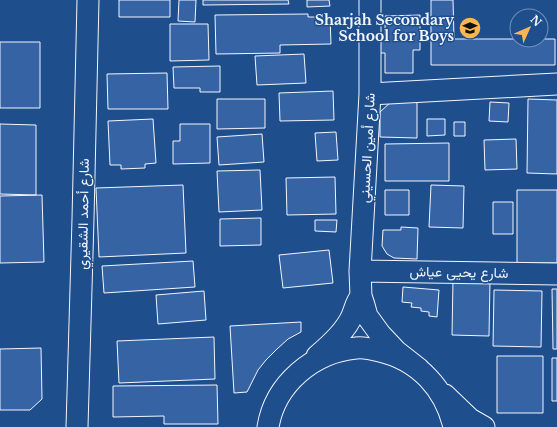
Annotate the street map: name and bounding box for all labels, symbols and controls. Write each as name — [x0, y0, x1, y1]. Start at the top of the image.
north arrow — [509, 8, 549, 48]
place label: Sharjah Secondary School for Boys — [315, 11, 455, 45]
text: N — [527, 12, 545, 30]
school or university icon: Sharjah Secondary School for Boys — [457, 15, 483, 41]
street label: شارع أمين الحسيني — [355, 93, 382, 204]
street label: شارع أحمد الشقيري — [73, 158, 96, 270]
street label: شارع يحيى عياش — [409, 262, 509, 284]

